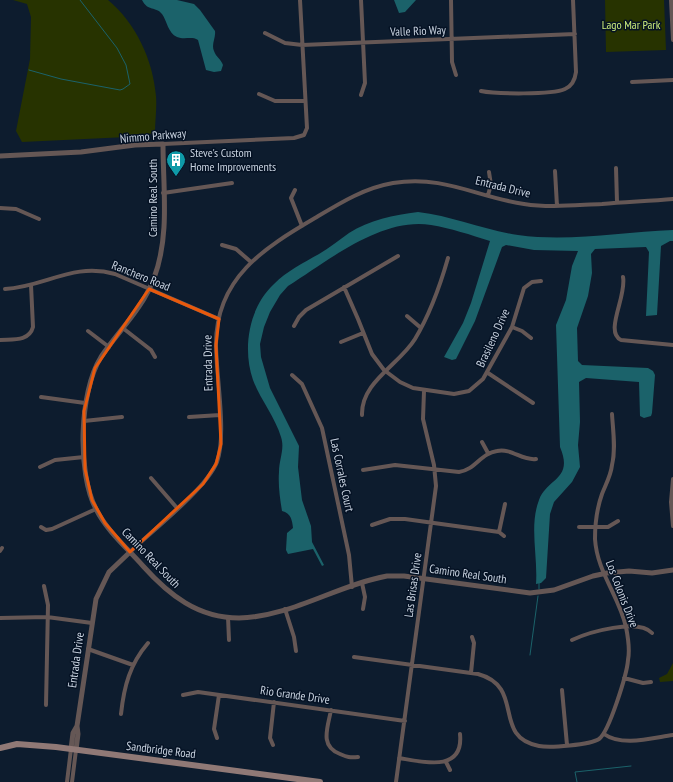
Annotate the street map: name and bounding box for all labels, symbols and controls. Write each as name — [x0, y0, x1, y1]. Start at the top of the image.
park label: Lago Mar Park — [602, 17, 661, 32]
street label: Valle Rio Way — [389, 22, 447, 39]
street label: Nimmo Parkway — [119, 125, 187, 146]
place label: Steve's Custom Home Improvements — [190, 145, 276, 174]
building icon: Steve's Custom Home Improvements — [165, 149, 187, 177]
street label: Camino Real South — [145, 159, 160, 237]
street label: Entrada Drive — [474, 172, 532, 201]
street label: Ranchero Road — [110, 257, 173, 294]
street label: Brasileno Drive — [472, 306, 513, 369]
street label: Entrada Drive — [200, 335, 215, 391]
street label: Las Corrales Court — [327, 437, 358, 514]
street label: Camino Real South — [119, 524, 184, 591]
street label: Las Brisas Drive — [401, 552, 424, 618]
street label: Los Colonis Drive — [603, 558, 642, 630]
street label: Camino Real South — [428, 561, 508, 586]
street label: Entrada Drive — [64, 631, 87, 689]
street label: Rio Grande Drive — [259, 682, 331, 707]
street label: Sandbridge Road — [125, 738, 197, 761]

